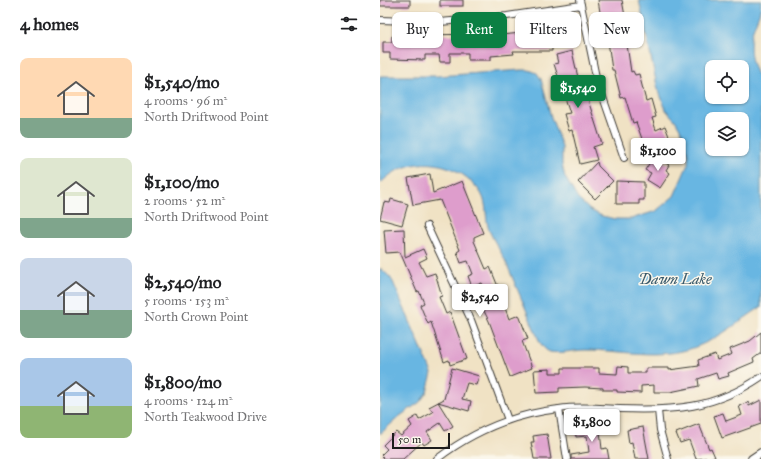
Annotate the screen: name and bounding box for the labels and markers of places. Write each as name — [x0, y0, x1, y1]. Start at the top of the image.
pin: $1,540 — [545, 75, 611, 109]
pin: $1,100 — [625, 138, 691, 172]
pin: $2,540 — [447, 284, 513, 318]
pin: $1,800 — [559, 409, 625, 443]

